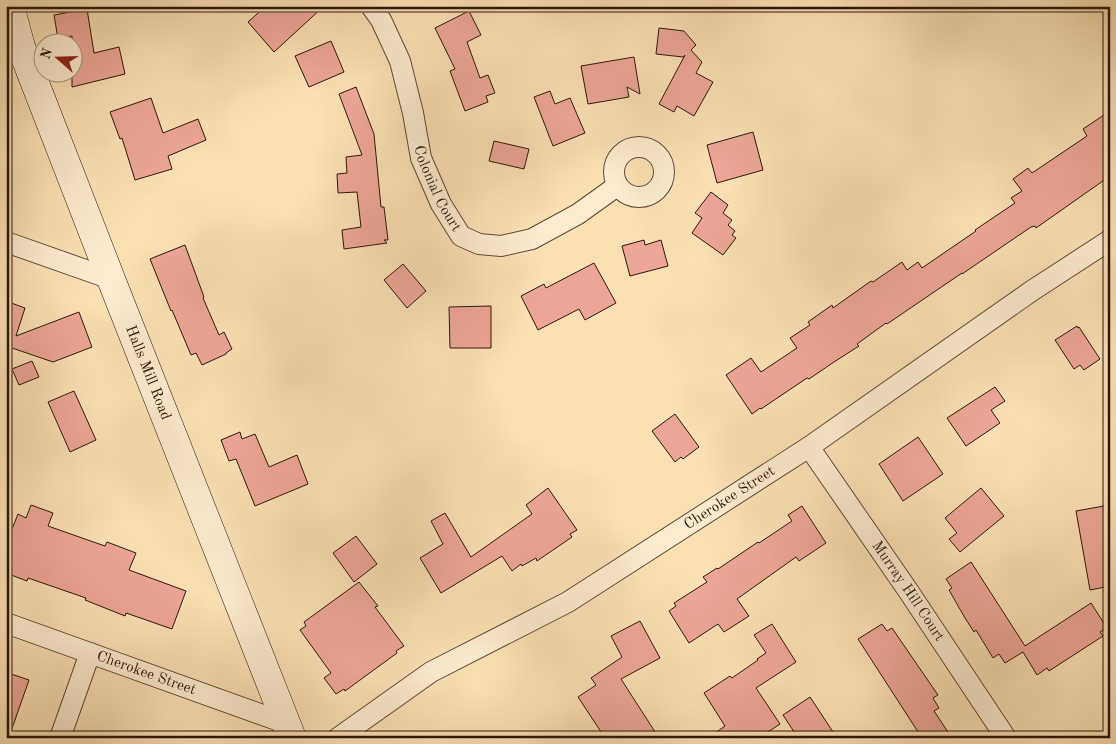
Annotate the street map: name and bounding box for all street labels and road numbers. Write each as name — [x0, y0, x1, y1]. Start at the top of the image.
street label: Colonial Court — [411, 144, 464, 234]
street label: Halls Mill Road — [123, 323, 173, 422]
street label: Cherokee Street — [682, 464, 778, 533]
street label: Murray Hill Court — [869, 538, 947, 644]
street label: Cherokee Street — [95, 649, 198, 698]

